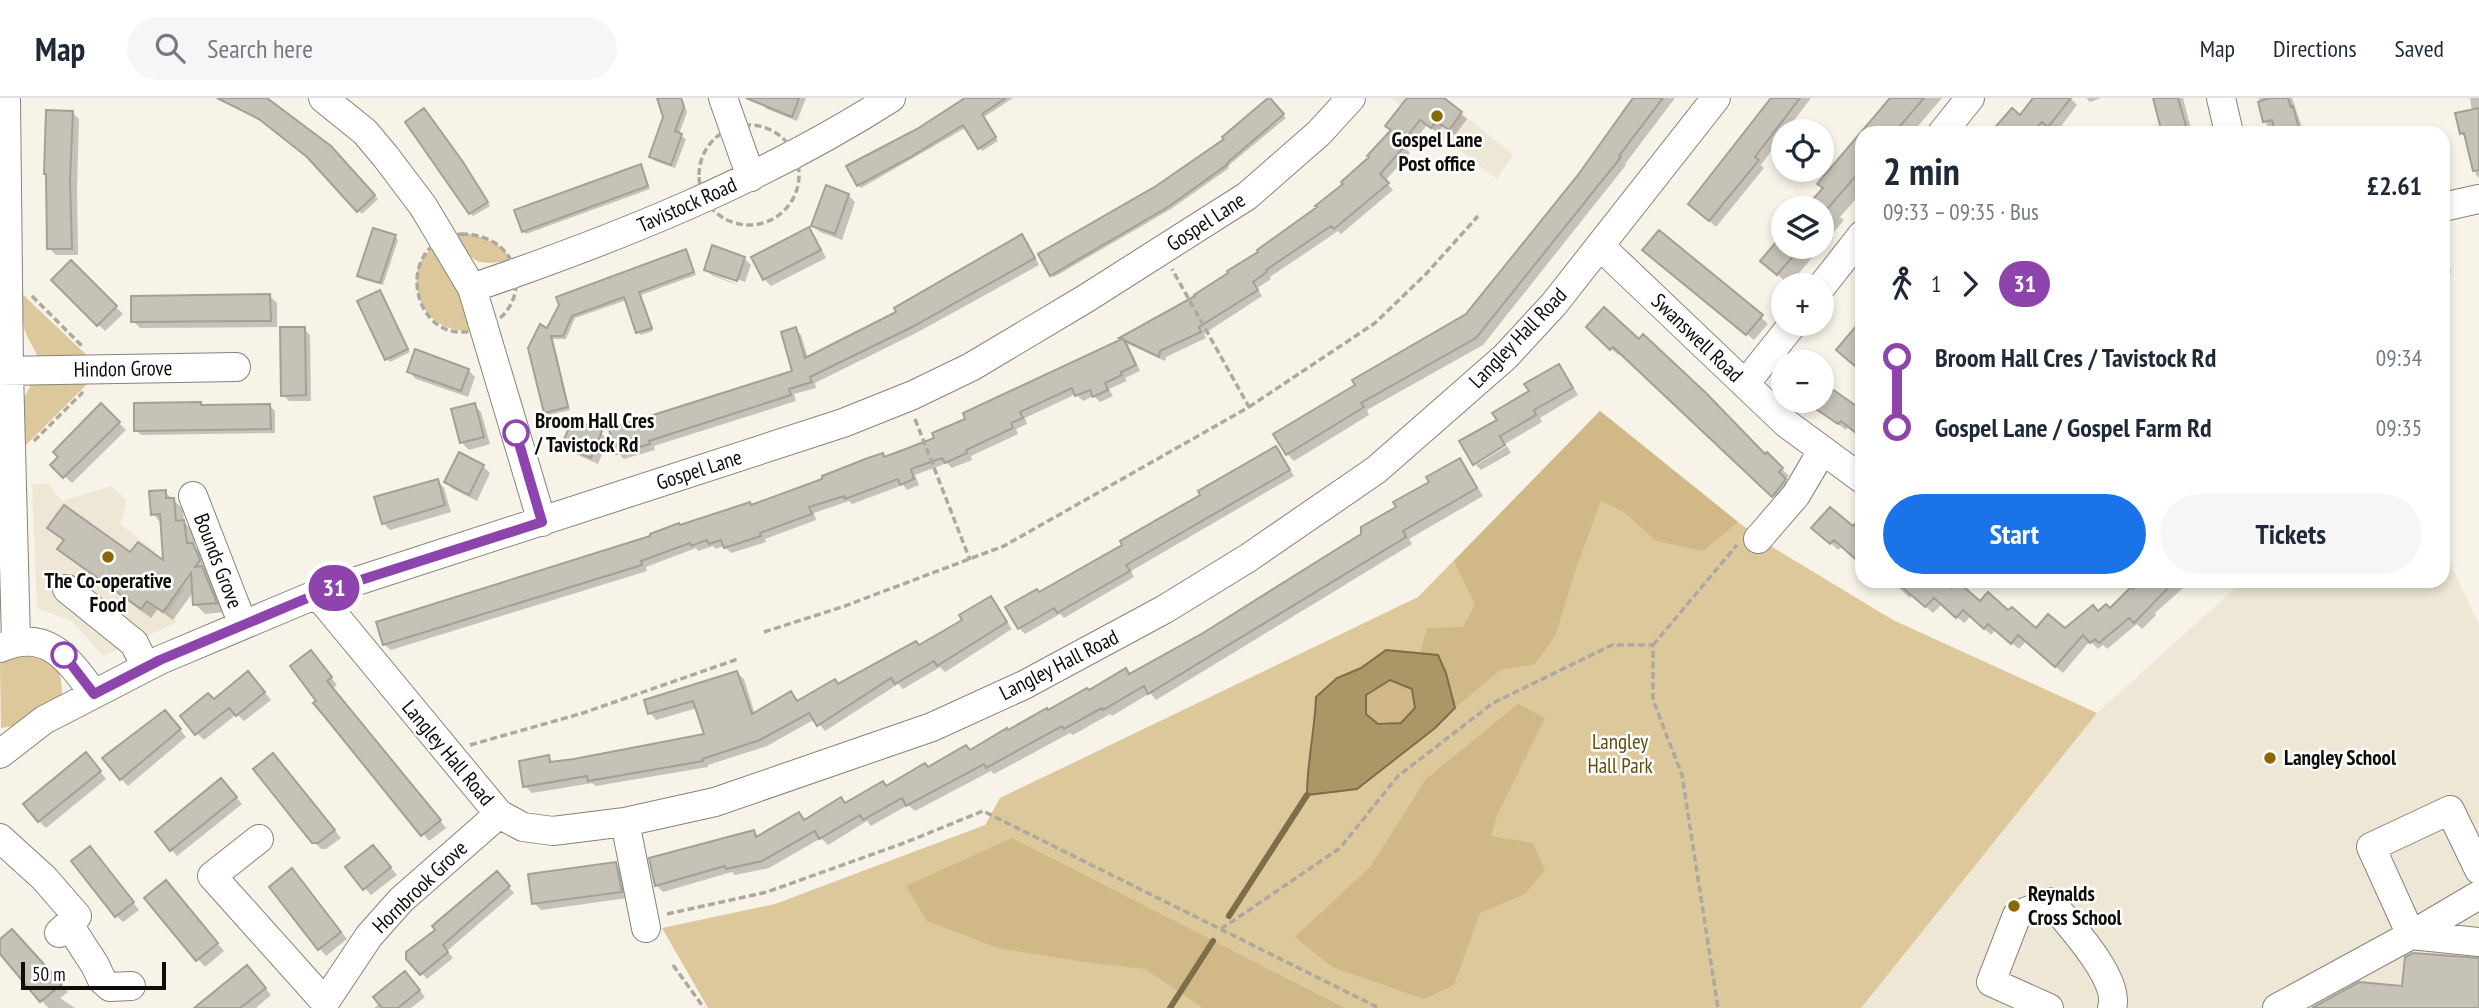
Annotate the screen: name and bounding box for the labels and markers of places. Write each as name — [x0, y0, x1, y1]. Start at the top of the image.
marker: Gospel Lane Post office — [1429, 108, 1445, 124]
place label: Gospel Lane Post office — [1391, 126, 1483, 177]
place label: Broom Hall Cres / Tavistock Rd — [534, 407, 654, 458]
marker: Broom Hall Cres / Tavistock Rd — [503, 420, 529, 446]
marker: The Co-operative Food — [100, 549, 116, 565]
place label: The Co-operative Food — [44, 567, 172, 618]
unlabelled marker — [51, 642, 77, 668]
place label: Langley School — [2284, 744, 2397, 771]
marker: Langley School — [2262, 750, 2278, 766]
place label: Reynalds Cross School — [2028, 880, 2123, 931]
marker: Reynalds Cross School — [2006, 898, 2022, 914]

